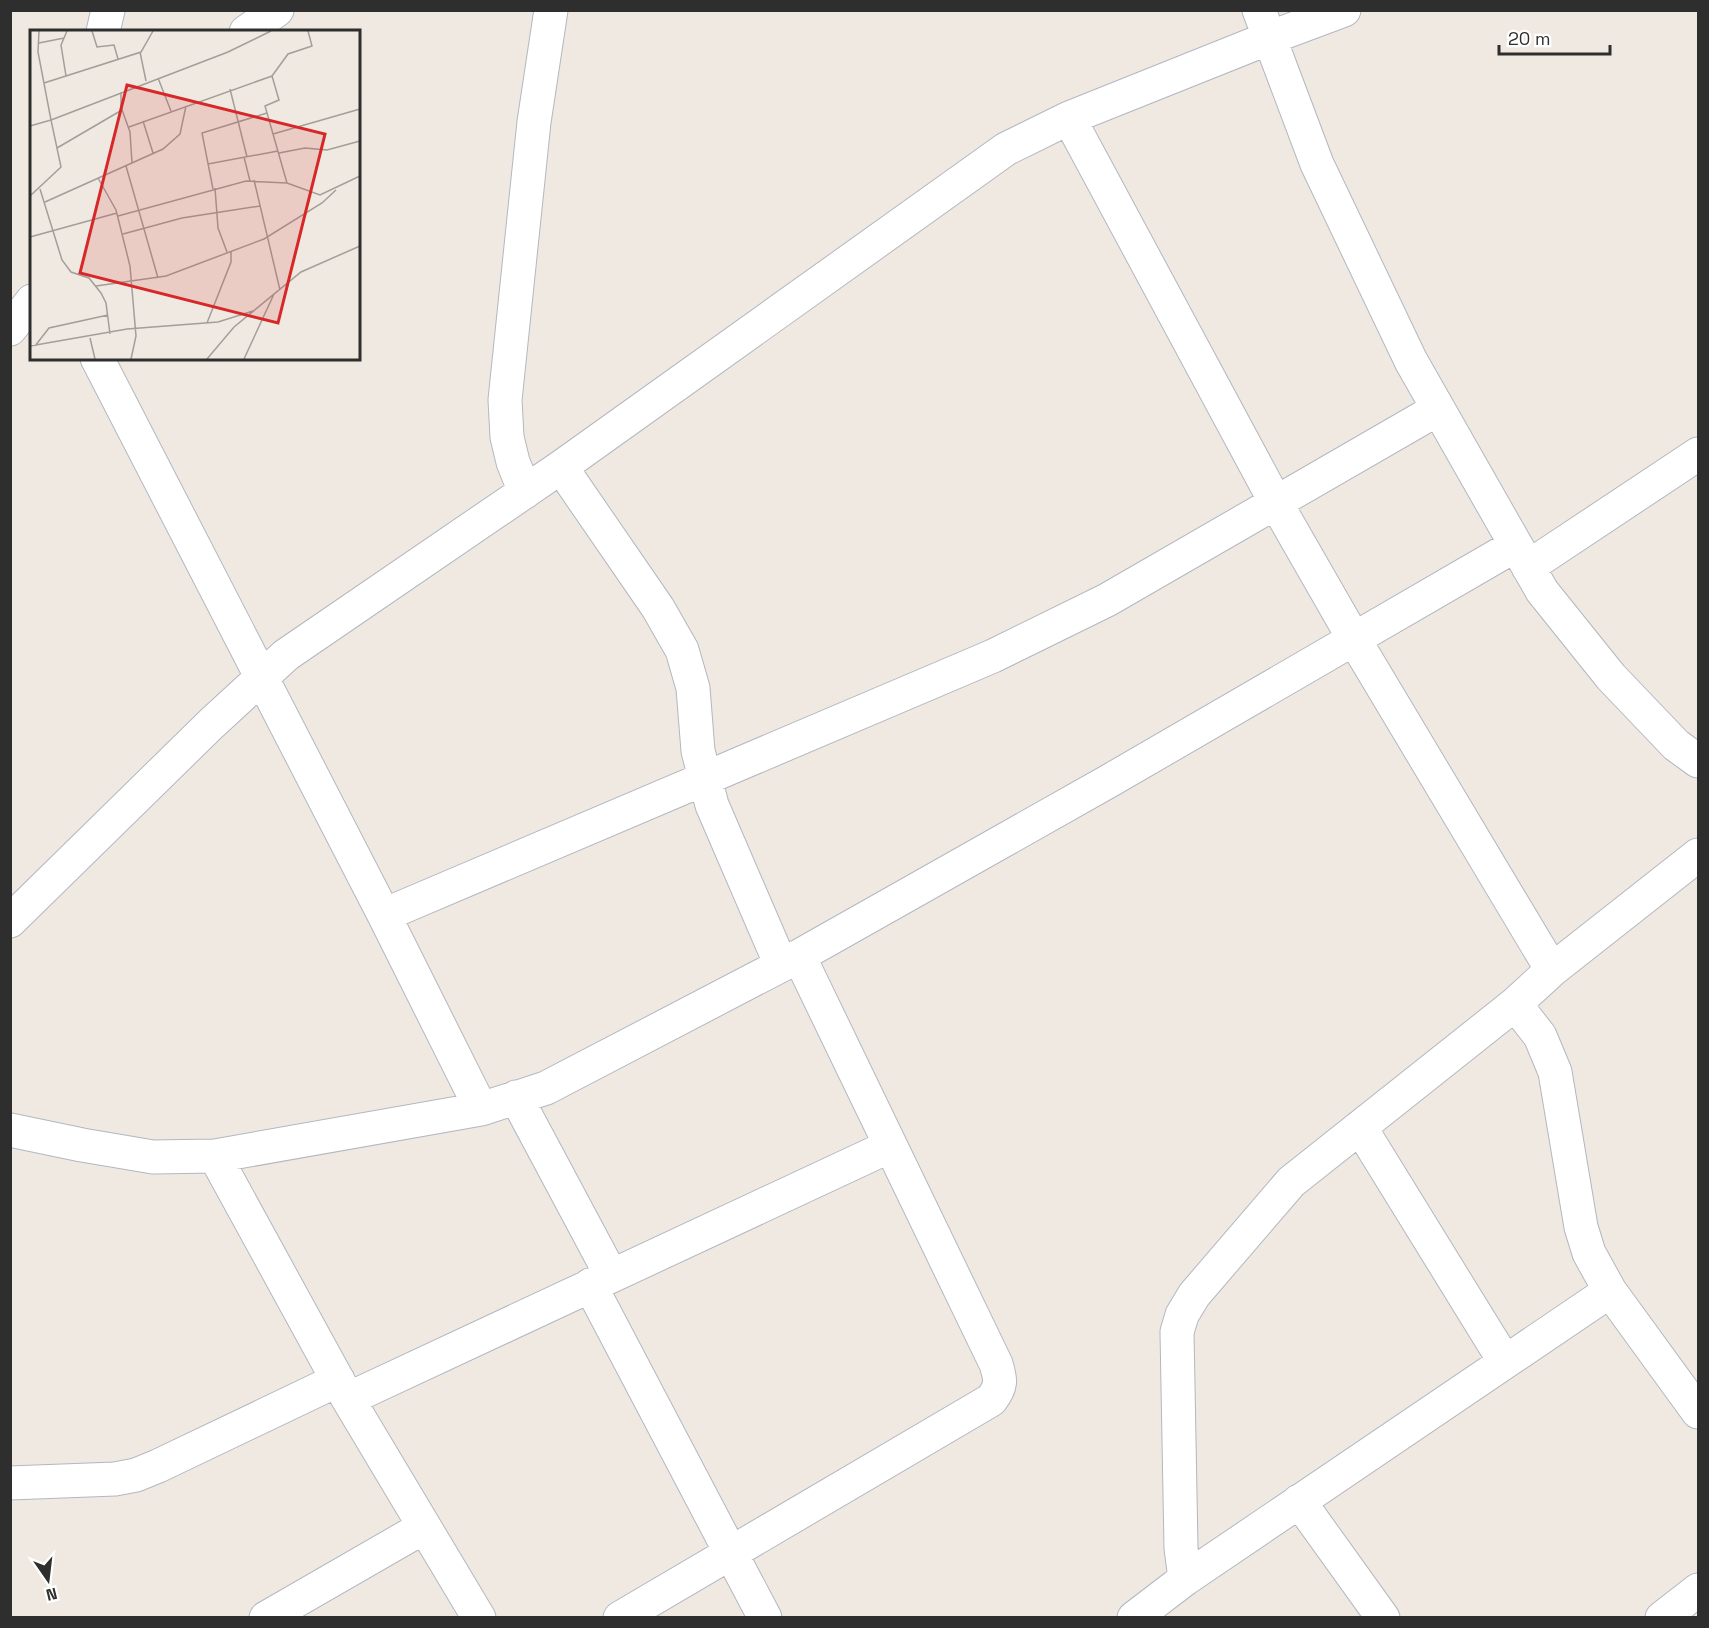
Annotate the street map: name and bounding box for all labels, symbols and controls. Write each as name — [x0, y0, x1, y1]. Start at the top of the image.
scale bar — [1499, 18, 1610, 56]
text: 20 m — [1508, 27, 1551, 50]
inset map — [30, 30, 360, 360]
north arrow — [18, 1550, 78, 1610]
text: N — [44, 1583, 59, 1606]

